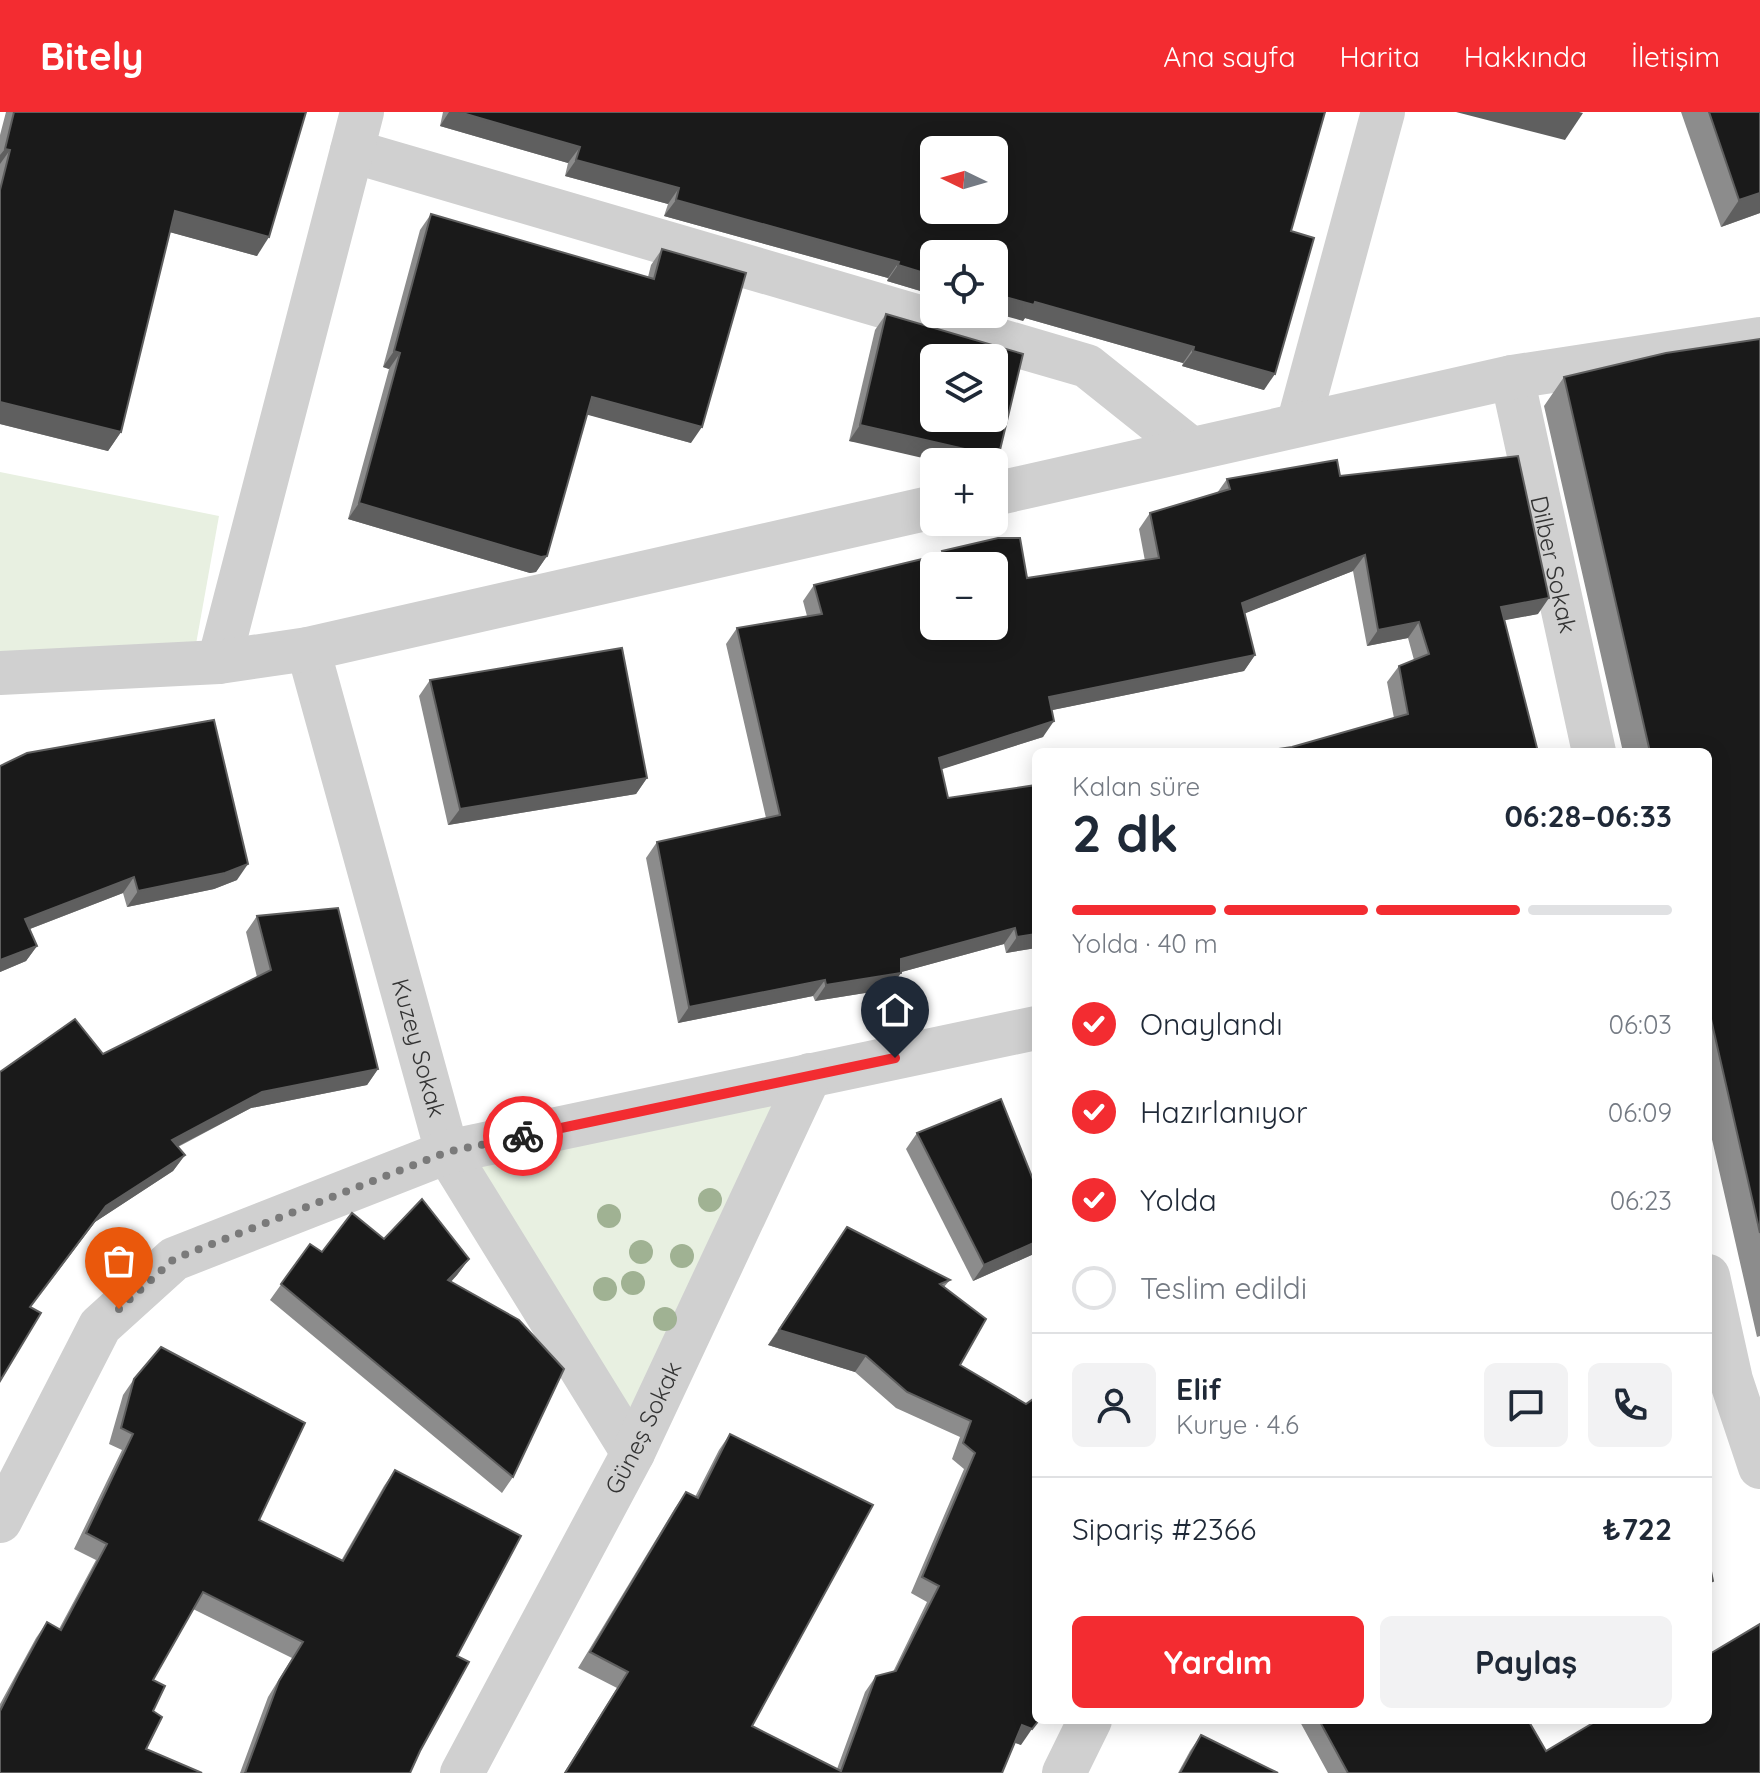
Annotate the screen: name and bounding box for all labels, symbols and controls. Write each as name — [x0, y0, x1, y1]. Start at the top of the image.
text: Bitely — [40, 32, 144, 80]
text: Ana sayfa — [1163, 39, 1295, 74]
text: Harita — [1339, 39, 1420, 74]
text: Hakkında — [1464, 39, 1587, 74]
text: İletişim — [1631, 39, 1720, 74]
north arrow — [920, 136, 1008, 224]
map controls — [920, 136, 1008, 640]
button: locate — [920, 240, 1008, 328]
button: layers — [920, 344, 1008, 432]
button: + — [920, 448, 1008, 536]
street label: Dilber Sokak — [1524, 493, 1584, 636]
button: − — [920, 552, 1008, 640]
text: Kalan süre — [1072, 770, 1200, 803]
text: 06:28–06:33 — [1504, 797, 1672, 835]
text: 2 dk — [1072, 800, 1178, 865]
text: Yolda · 40 m — [1072, 927, 1218, 960]
street label: Kuzey Sokak — [386, 975, 453, 1121]
pin — [861, 976, 929, 1058]
icon: home — [873, 988, 917, 1032]
icon: check — [1072, 1002, 1116, 1046]
text: Onaylandı — [1140, 1005, 1283, 1043]
text: 06:03 — [1609, 1008, 1672, 1041]
icon: check — [1072, 1090, 1116, 1134]
text: Hazırlanıyor — [1140, 1093, 1308, 1131]
courier — [483, 1096, 563, 1176]
text: 06:09 — [1608, 1096, 1672, 1129]
icon: bike — [501, 1114, 545, 1158]
icon: check — [1072, 1178, 1116, 1222]
text: Yolda — [1140, 1181, 1217, 1219]
text: 06:23 — [1610, 1184, 1672, 1217]
pin — [85, 1227, 153, 1309]
icon: bag — [97, 1239, 141, 1283]
text: Teslim edildi — [1140, 1269, 1307, 1307]
street label: Güneş Sokak — [598, 1357, 688, 1499]
button: person — [1072, 1363, 1156, 1447]
button: chat — [1484, 1363, 1568, 1447]
button: phone — [1588, 1363, 1672, 1447]
text: Elif — [1176, 1370, 1221, 1408]
text: Kurye · 4.6 — [1176, 1408, 1299, 1441]
text: Sipariş #2366 — [1072, 1510, 1256, 1548]
text: ₺722 — [1602, 1510, 1672, 1548]
button: Yardım — [1072, 1616, 1364, 1708]
button: Paylaş — [1380, 1616, 1672, 1708]

